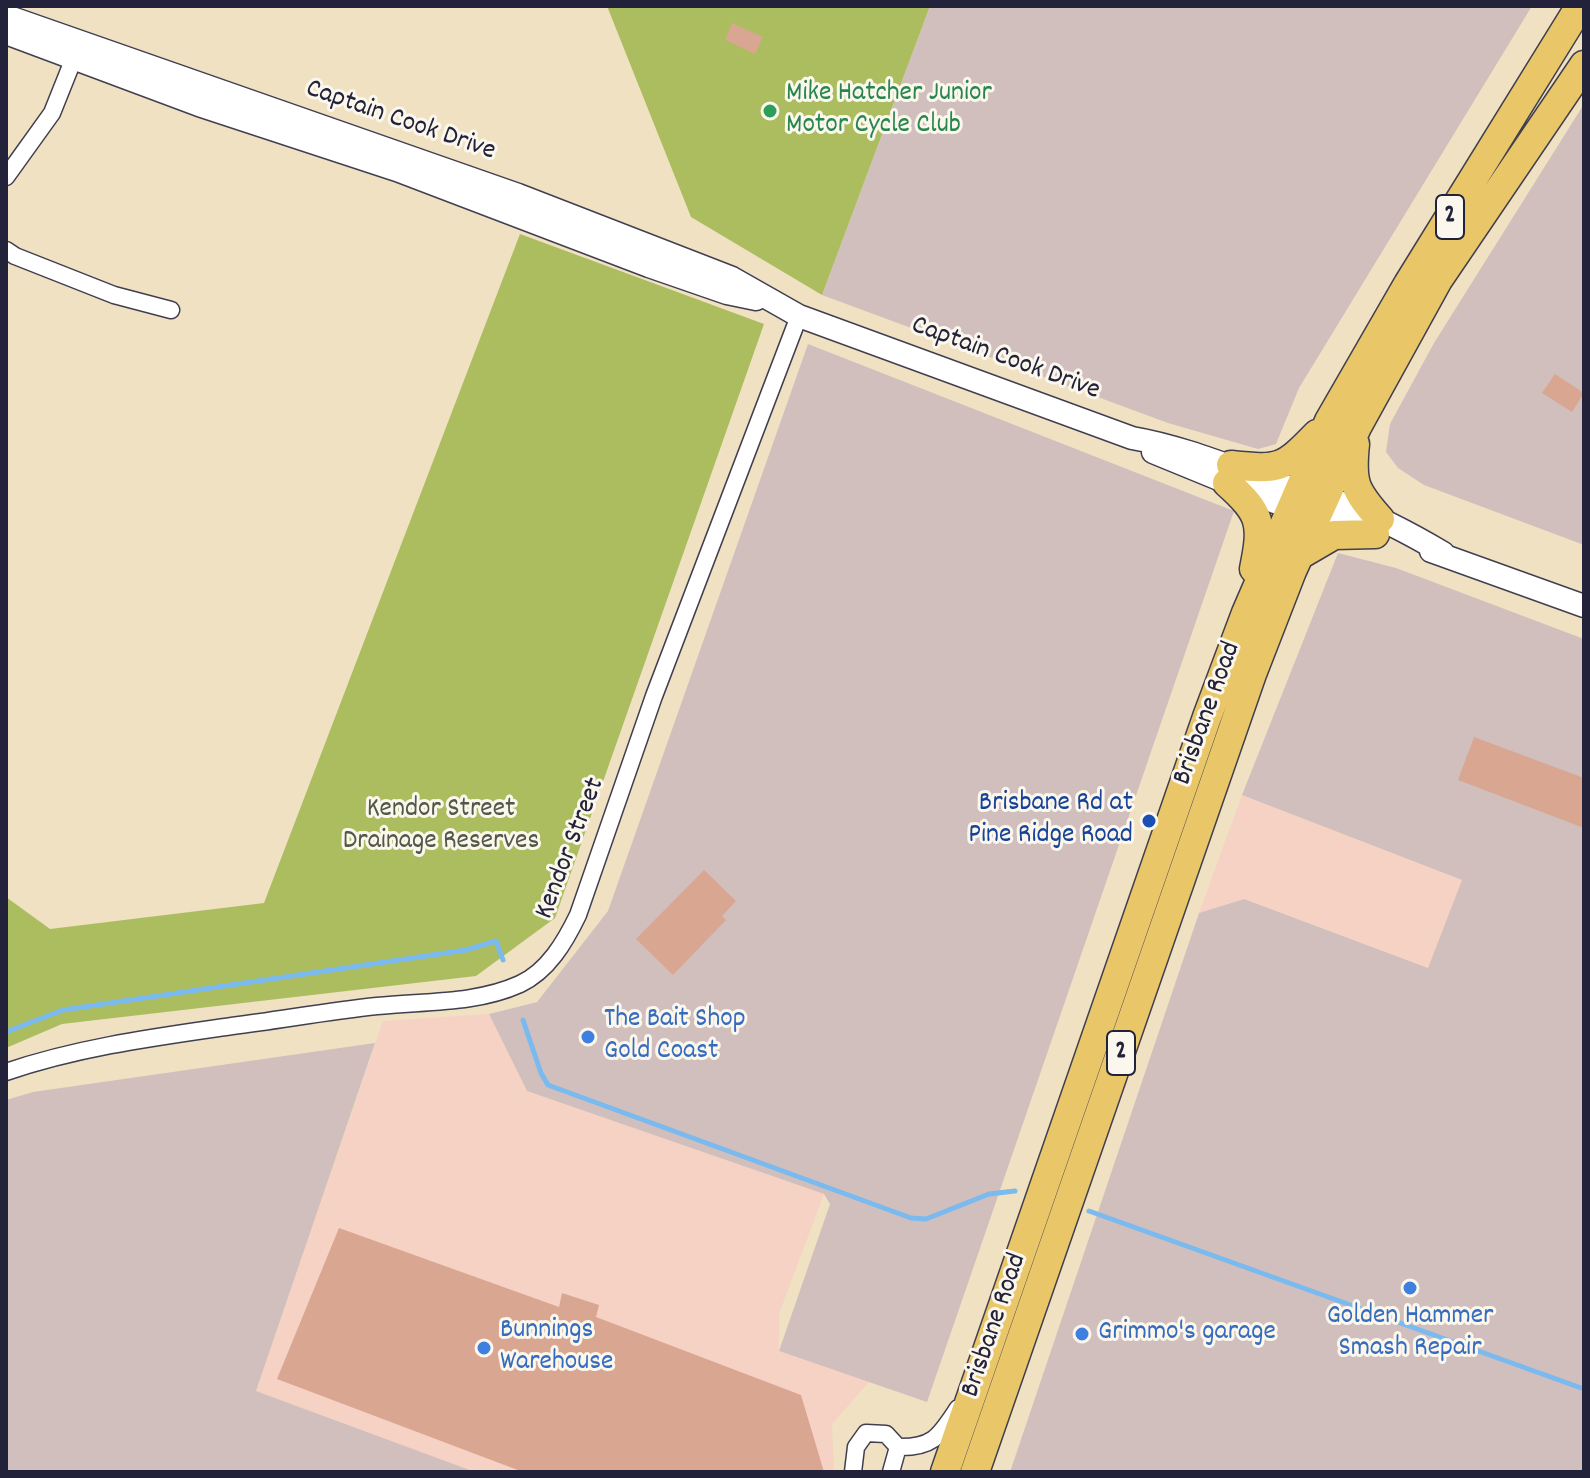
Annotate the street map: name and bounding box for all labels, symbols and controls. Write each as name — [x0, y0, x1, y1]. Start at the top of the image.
street label: Captain Cook Drive — [301, 74, 499, 170]
place label: Mike Hatcher Junior Motor Cycle Club — [786, 78, 992, 144]
marker: Mike Hatcher Junior Motor Cycle Club — [761, 102, 779, 120]
road number: 2 — [1436, 195, 1464, 239]
street label: Captain Cook Drive — [906, 310, 1104, 410]
street label: Brisbane Road — [1168, 638, 1250, 790]
street label: Kendor Street — [530, 774, 614, 924]
place label: Brisbane Rd at Pine Ridge Road — [968, 788, 1133, 854]
park label: Kendor Street Drainage Reserves — [343, 794, 539, 860]
marker: Brisbane Rd at Pine Ridge Road — [1140, 812, 1158, 830]
place label: The Bait Shop Gold Coast — [604, 1004, 746, 1070]
marker: The Bait Shop Gold Coast — [579, 1028, 597, 1046]
road number: 2 — [1107, 1031, 1135, 1075]
street label: Brisbane Road — [956, 1250, 1036, 1402]
marker: Golden Hammer Smash Repair — [1401, 1279, 1419, 1297]
place label: Golden Hammer Smash Repair — [1327, 1301, 1493, 1367]
place label: Bunnings Warehouse — [500, 1315, 613, 1381]
place label: Grimmo's garage — [1098, 1317, 1276, 1351]
marker: Grimmo's garage — [1073, 1325, 1091, 1343]
marker: Bunnings Warehouse — [475, 1339, 493, 1357]

